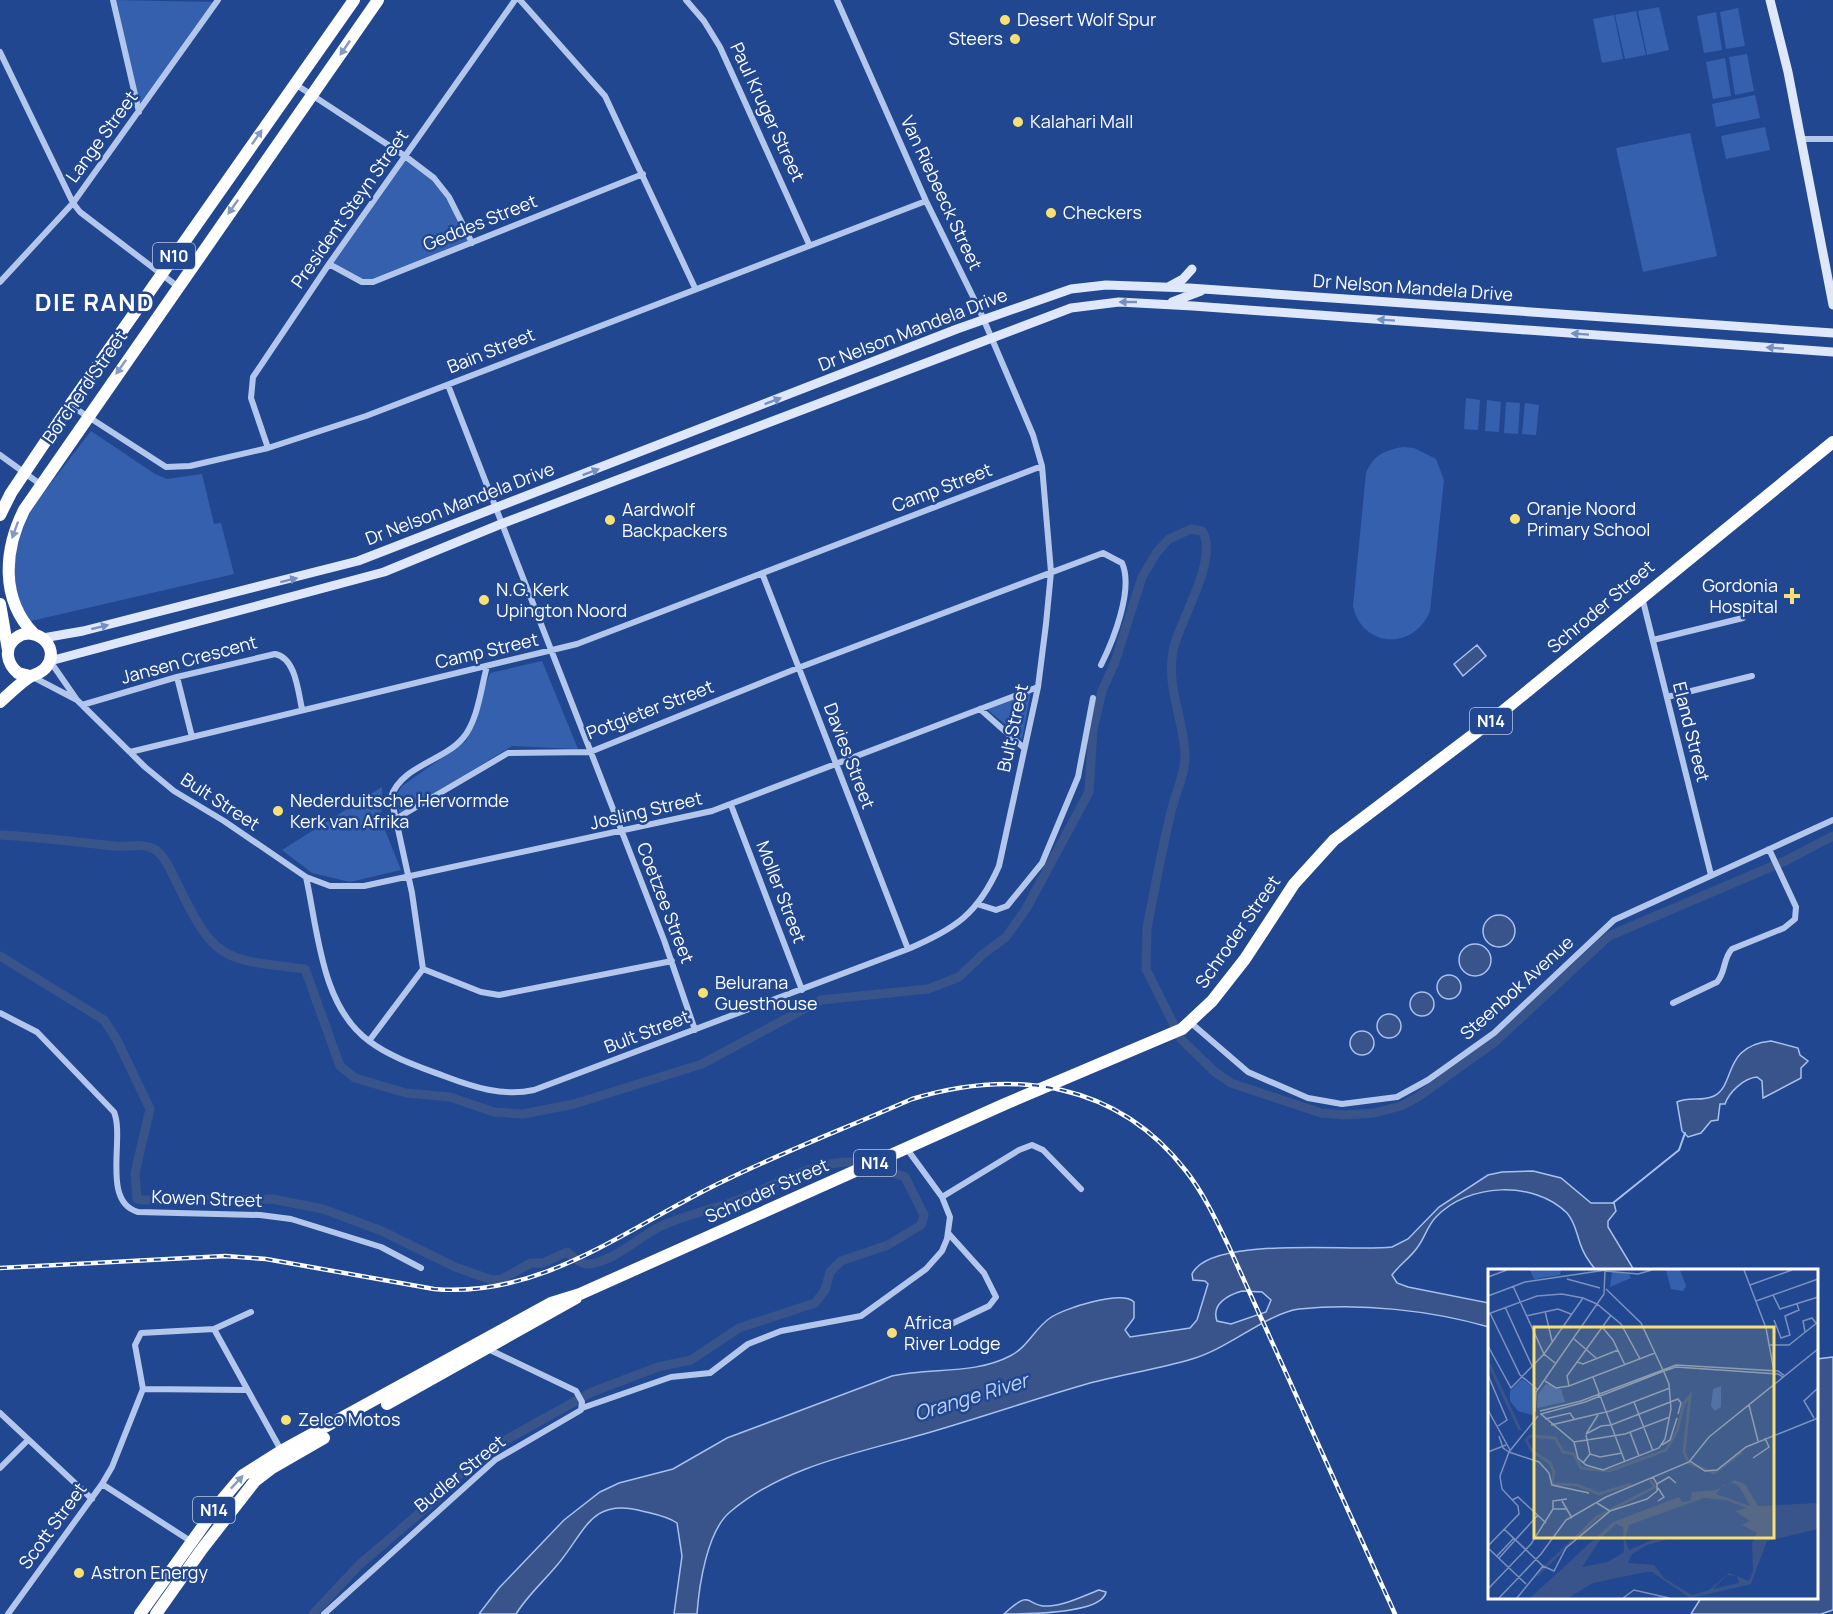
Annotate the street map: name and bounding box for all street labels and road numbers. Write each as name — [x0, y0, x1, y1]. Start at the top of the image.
street label: Paul Kruger Street — [725, 38, 811, 185]
street label: Lange Street — [60, 86, 143, 187]
street label: Van Riebeeck Street — [896, 112, 988, 274]
street label: President Steyn Street — [285, 124, 413, 293]
street label: Geddes Street — [419, 188, 540, 256]
road number: N10 — [153, 243, 195, 269]
street label: Dr Nelson Mandela Drive — [1312, 268, 1514, 306]
street label: Dr Nelson Mandela Drive — [815, 282, 1011, 376]
street label: Bain Street — [443, 322, 538, 379]
street label: Borcherd Street — [36, 325, 132, 448]
street label: Dr Nelson Mandela Drive — [362, 456, 558, 550]
street label: Camp Street — [888, 457, 995, 517]
street label: Schroder Street — [1542, 554, 1659, 658]
street label: Camp Street — [433, 626, 541, 674]
street label: Jansen Crescent — [118, 629, 259, 689]
street label: Potgieter Street — [583, 674, 717, 744]
street label: Eland Street — [1668, 679, 1716, 784]
street label: Bult Street — [991, 681, 1033, 774]
street label: Davies Street — [819, 699, 881, 812]
road number: N14 — [1470, 708, 1512, 734]
street label: Bult Street — [176, 767, 265, 836]
street label: Josling Street — [587, 785, 704, 835]
street label: Moller Street — [751, 837, 812, 946]
street label: Coetzee Street — [632, 839, 700, 966]
street label: Schroder Street — [1189, 870, 1285, 993]
street label: Steenbok Avenue — [1454, 930, 1578, 1045]
street label: Bult Street — [601, 1004, 693, 1058]
road number: N14 — [854, 1150, 896, 1176]
street label: Schroder Street — [701, 1152, 832, 1228]
street label: Kowen Street — [151, 1184, 263, 1212]
street label: Budler Street — [409, 1429, 510, 1517]
street label: Scott Street — [13, 1477, 92, 1573]
road number: N14 — [193, 1497, 235, 1523]

